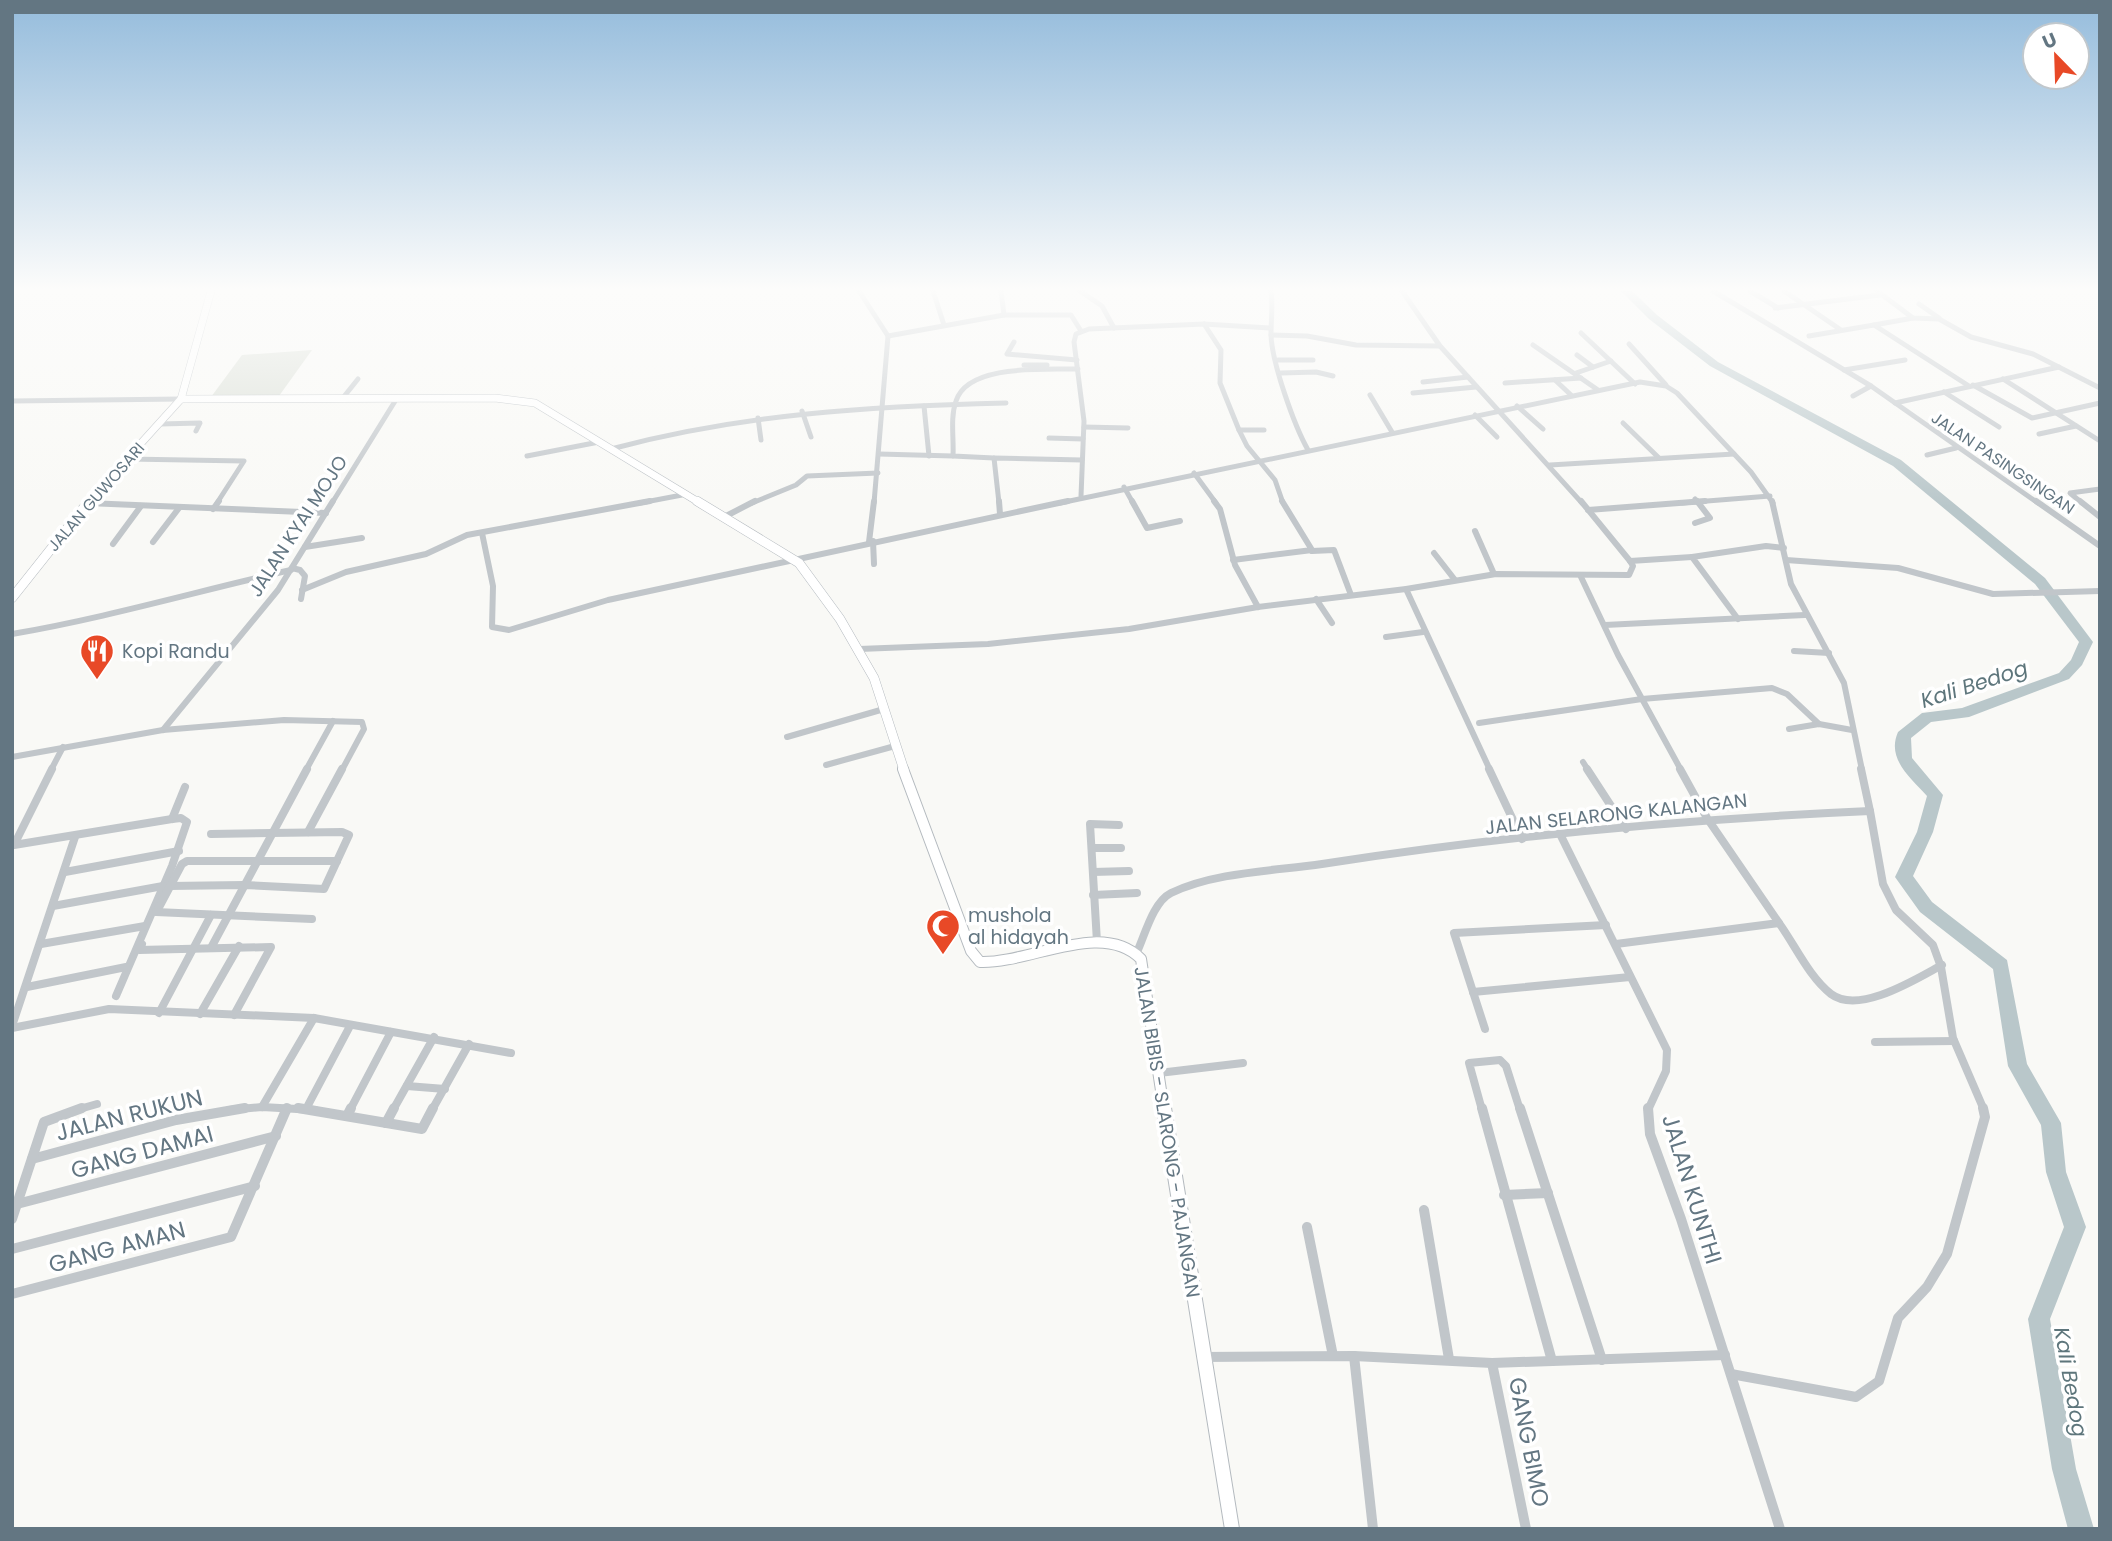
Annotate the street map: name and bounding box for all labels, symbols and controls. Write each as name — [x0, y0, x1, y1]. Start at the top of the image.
north arrow — [2021, 21, 2091, 91]
text: U — [2038, 26, 2061, 56]
street label: JALAN PASINGSINGAN — [1927, 406, 2079, 520]
street label: JALAN GUWOSARI — [42, 437, 150, 557]
street label: JALAN KYAI MOJO — [242, 450, 354, 602]
restaurant icon: Kopi Randu — [78, 632, 116, 681]
place label: Kopi Randu — [122, 638, 230, 665]
water label: Kali Bedog — [1917, 653, 2031, 715]
street label: JALAN SELARONG KALANGAN — [1484, 787, 1748, 841]
place label: mushola al hidayah — [968, 902, 1069, 951]
mosque icon: mushola al hidayah — [924, 907, 962, 956]
street label: JALAN BIBIS - SLARONG - PAJANGAN — [1127, 964, 1207, 1300]
street label: JALAN RUKUN — [52, 1081, 206, 1149]
street label: JALAN KUNTHI — [1654, 1110, 1730, 1268]
street label: GANG DAMAI — [67, 1118, 217, 1186]
street label: GANG AMAN — [45, 1213, 189, 1281]
water label: Kali Bedog — [2047, 1325, 2095, 1439]
street label: GANG BIMO — [1501, 1375, 1557, 1509]

